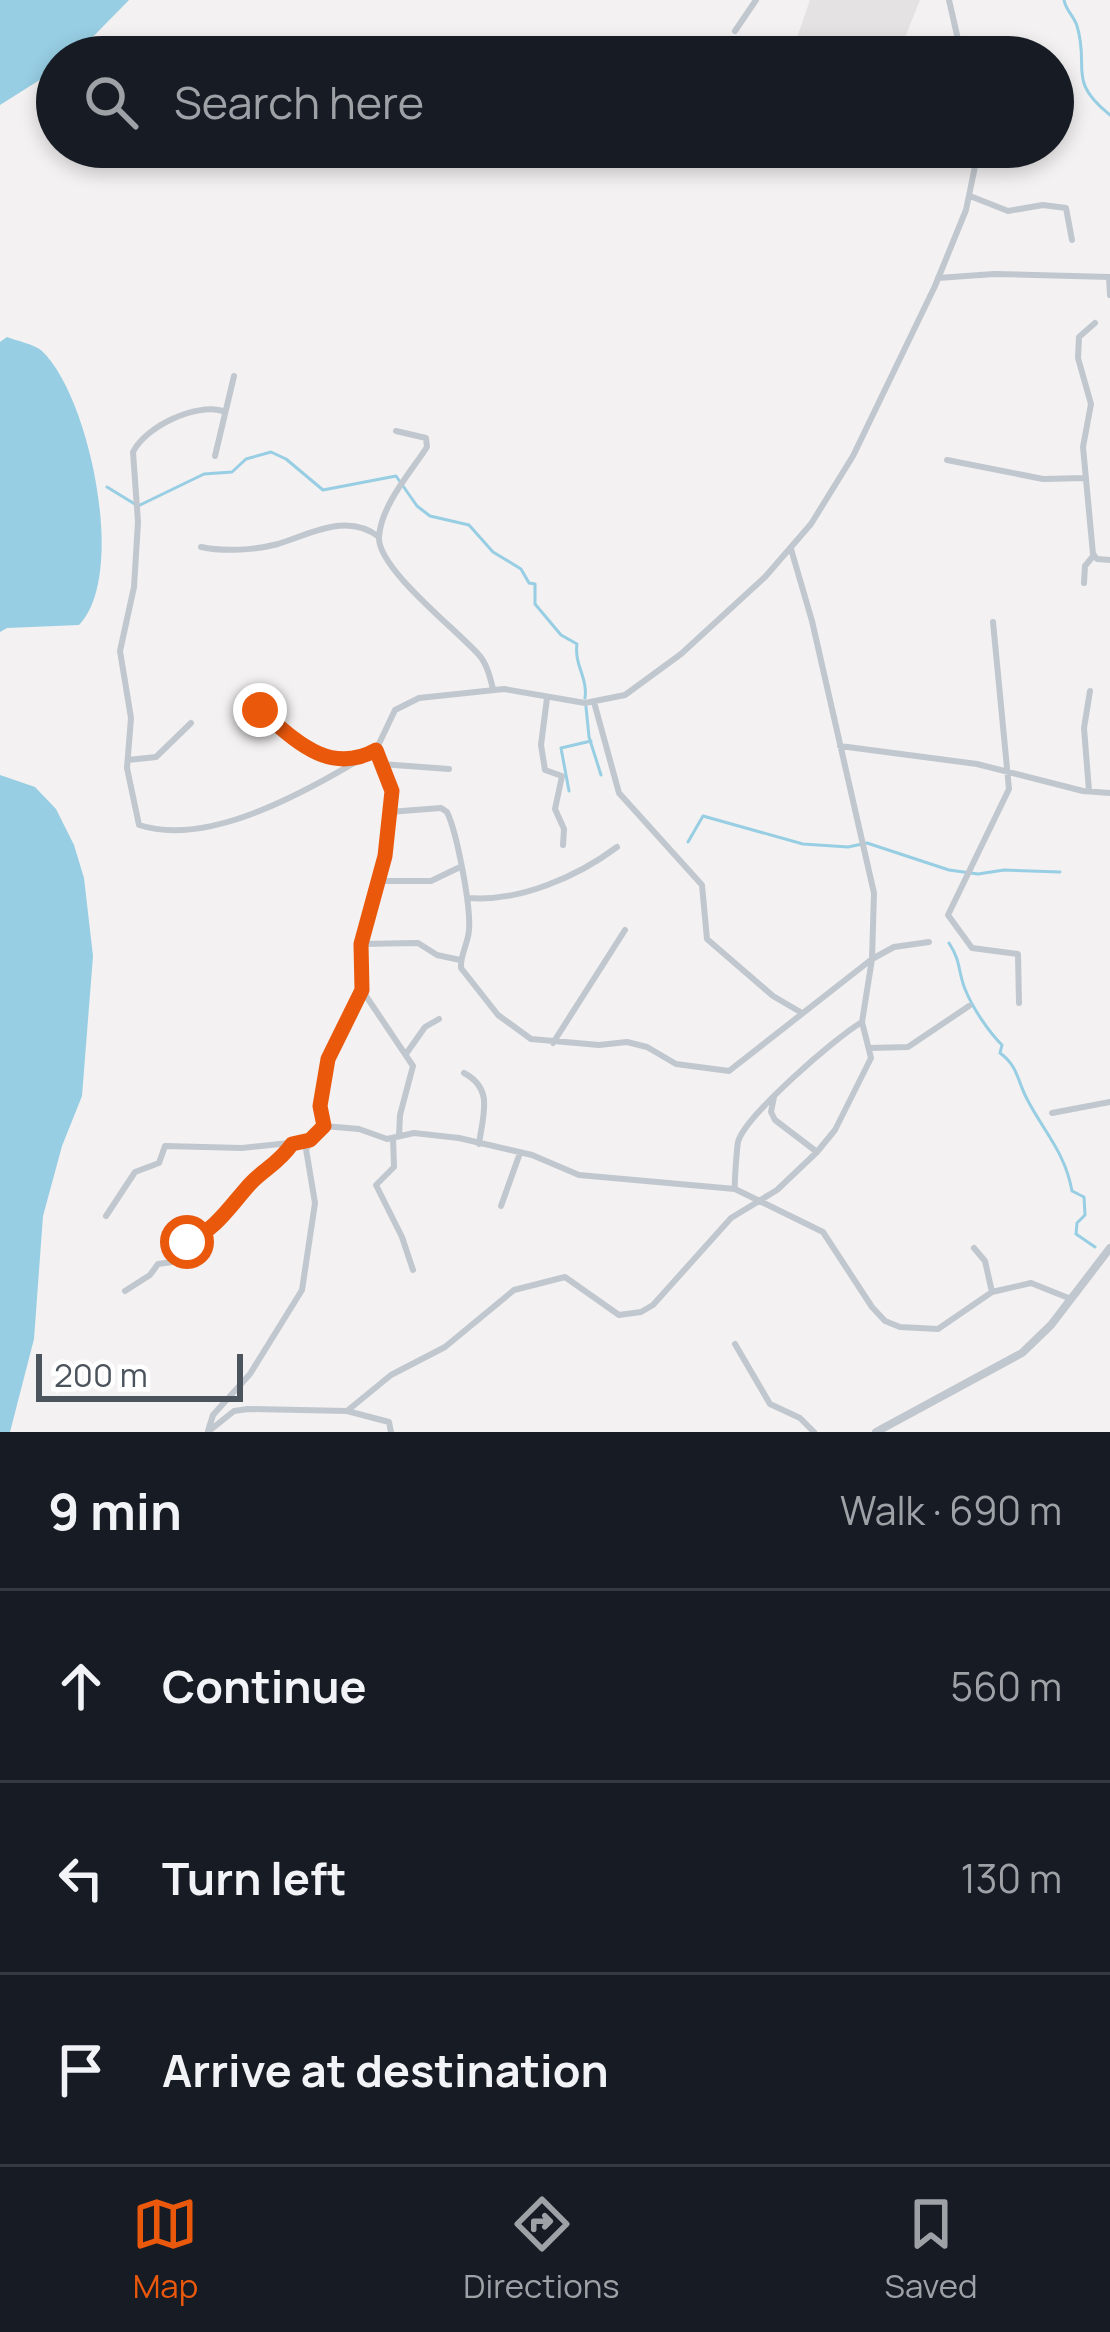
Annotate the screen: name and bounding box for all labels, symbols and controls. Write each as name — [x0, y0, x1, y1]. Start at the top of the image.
search box — [36, 36, 1074, 168]
icon: search — [78, 69, 144, 135]
text: Search here — [174, 71, 424, 133]
route end — [233, 683, 287, 737]
route start — [160, 1215, 214, 1269]
scale bar — [36, 1348, 243, 1401]
text: 200 m — [54, 1352, 148, 1397]
text: 9 min — [48, 1476, 182, 1545]
text: Walk · 690 m — [840, 1483, 1062, 1537]
icon: ahead — [48, 1653, 114, 1719]
text: Continue — [162, 1655, 367, 1717]
text: 560 m — [951, 1659, 1062, 1713]
icon: left — [48, 1845, 114, 1911]
text: Turn left — [162, 1847, 347, 1909]
text: 130 m — [961, 1851, 1062, 1905]
icon: arrive — [48, 2037, 114, 2103]
text: Arrive at destination — [162, 2039, 609, 2101]
tab: Map — [132, 2191, 198, 2308]
tab: Directions — [463, 2191, 620, 2308]
tab: Saved — [885, 2191, 978, 2308]

